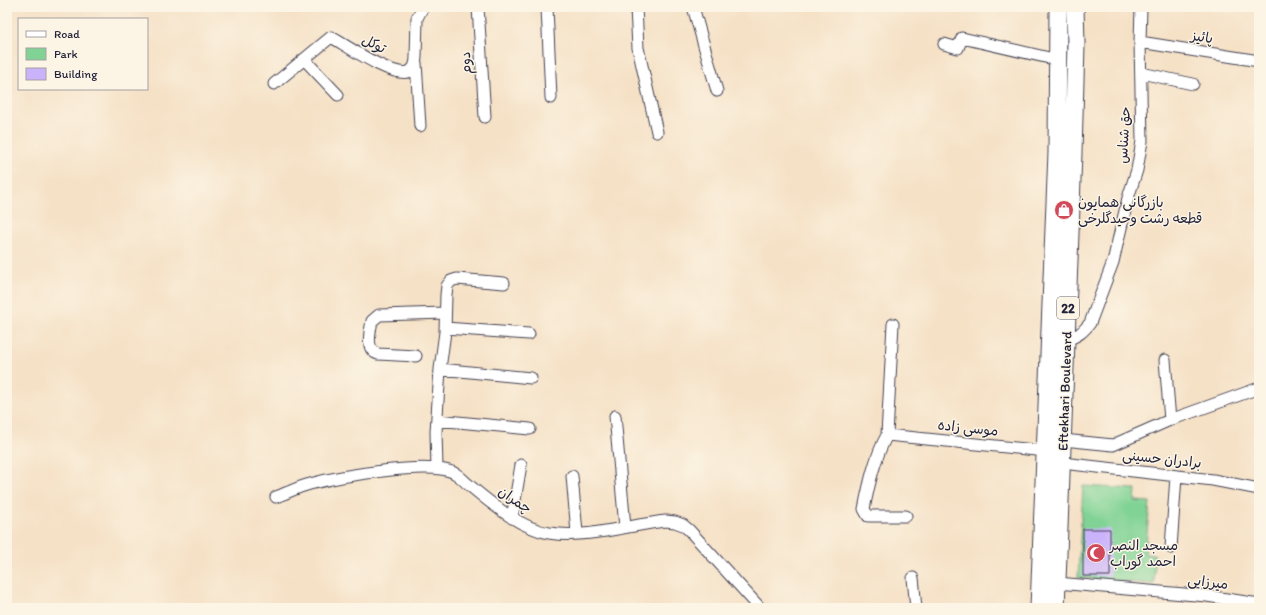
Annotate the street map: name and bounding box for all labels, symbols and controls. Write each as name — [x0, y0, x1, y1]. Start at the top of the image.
legend — [18, 18, 148, 90]
text: Road — [54, 27, 80, 41]
street label: پائیز — [1189, 27, 1214, 48]
street label: توکل — [359, 31, 390, 58]
text: Park — [54, 47, 78, 61]
street label: دوم — [457, 51, 477, 75]
text: Building — [54, 67, 98, 81]
street label: حق شناس — [1114, 106, 1134, 164]
place label: بازرگانی همایون قطعه رشت وحیدگلرخی — [1078, 194, 1202, 227]
shop icon: بازرگانی همایون قطعه رشت وحیدگلرخی — [1053, 199, 1075, 221]
road number: 22 — [1057, 297, 1079, 319]
street label: Eftekhari Boulevard — [1054, 331, 1076, 451]
street label: موسی زاده — [937, 416, 999, 440]
street label: برادران حسینی — [1121, 446, 1203, 472]
street label: چمران — [495, 483, 535, 518]
place label: مسجد النصر احمد گوراب — [1109, 537, 1178, 570]
mosque icon: مسجد النصر احمد گوراب — [1085, 542, 1107, 564]
street label: میرزایی — [1187, 571, 1229, 593]

